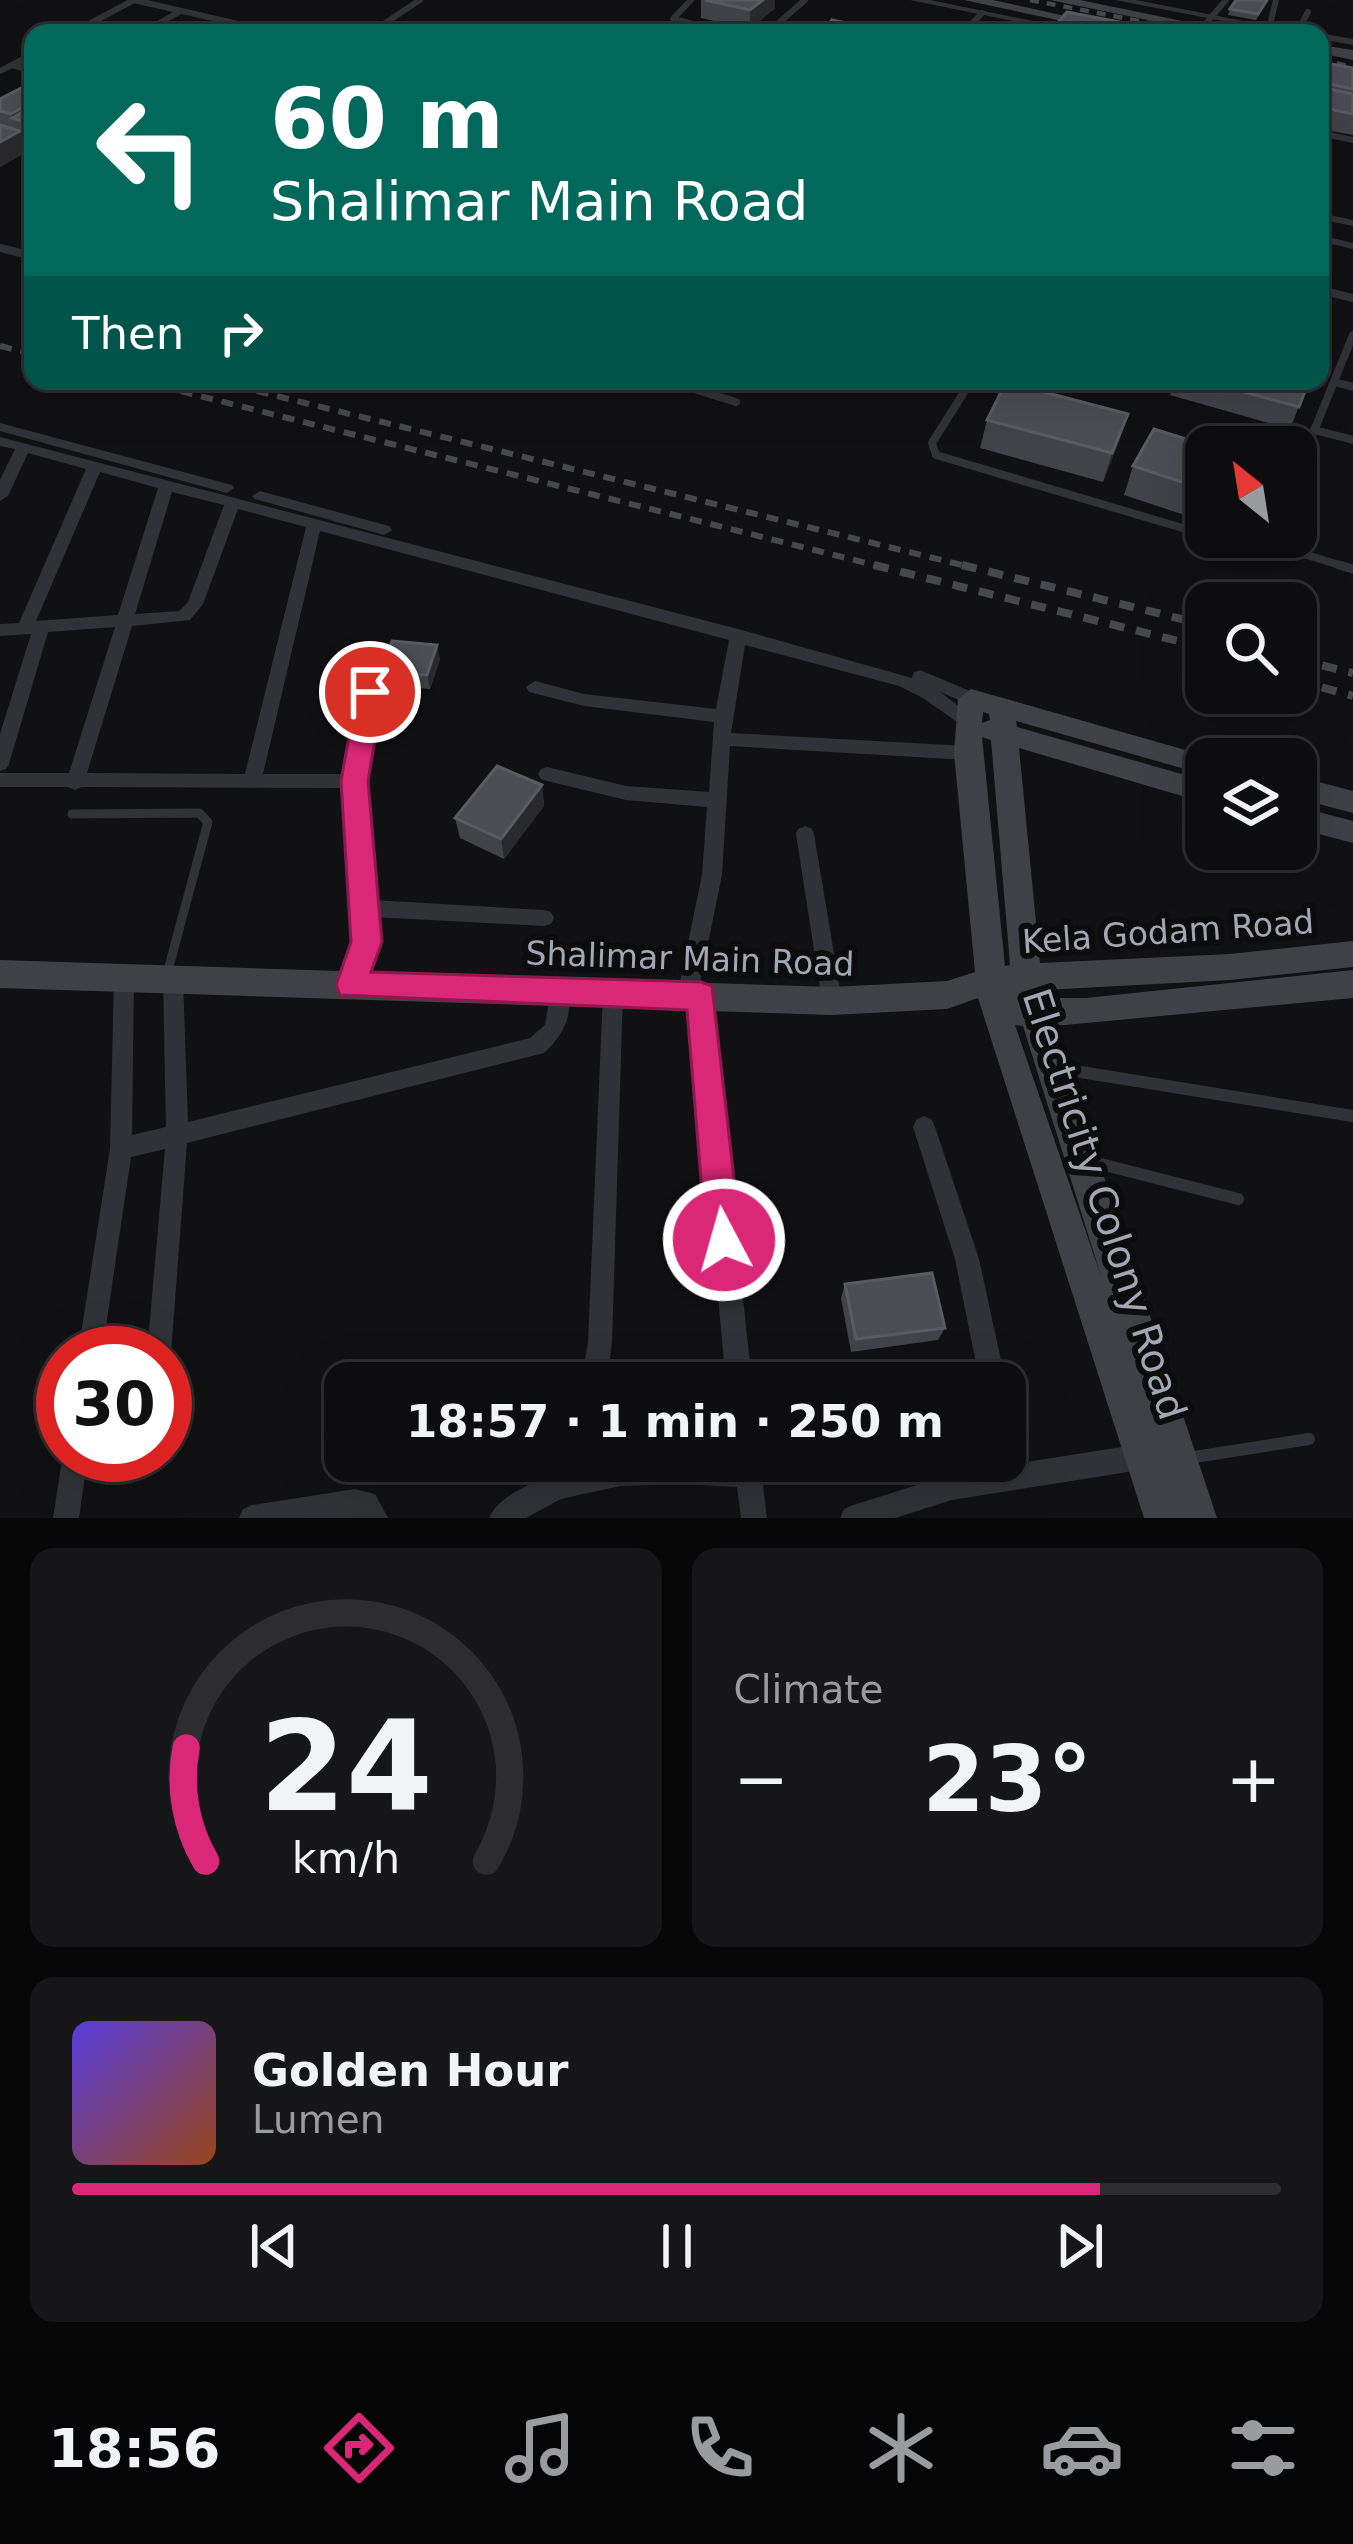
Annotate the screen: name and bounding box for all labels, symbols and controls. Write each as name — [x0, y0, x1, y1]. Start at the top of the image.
text: 60 m — [270, 70, 504, 168]
icon: left — [72, 72, 228, 228]
text: Shalimar Main Road — [270, 170, 808, 233]
icon: right — [208, 300, 274, 366]
text: Then — [72, 307, 184, 360]
north arrow — [1185, 426, 1317, 558]
map controls — [1185, 426, 1317, 870]
button: search — [1185, 582, 1317, 714]
pin — [319, 641, 421, 743]
icon: arrive — [337, 659, 403, 725]
button: layers — [1185, 738, 1317, 870]
street label: Kela Godam Road — [1021, 902, 1315, 961]
street label: Shalimar Main Road — [525, 933, 855, 984]
street label: Electricity Colony Road — [1014, 983, 1195, 1425]
position arrow — [661, 1177, 787, 1303]
speed limit sign: 30 — [36, 1326, 192, 1482]
text: 18:57 · 1 min · 250 m — [406, 1395, 944, 1448]
text: Climate — [734, 1667, 884, 1712]
text: 24 — [259, 1694, 433, 1839]
text: 23° — [922, 1727, 1092, 1832]
text: − — [734, 1741, 789, 1818]
text: + — [1226, 1741, 1281, 1818]
text: km/h — [292, 1832, 400, 1882]
text: Golden Hour — [252, 2044, 569, 2097]
text: Lumen — [252, 2097, 384, 2142]
icon: previous — [241, 2213, 307, 2279]
icon: pause — [644, 2213, 710, 2279]
icon: next — [1047, 2213, 1113, 2279]
icon: directions — [317, 2406, 401, 2490]
icon: music — [498, 2406, 582, 2490]
icon: phone — [678, 2406, 762, 2490]
icon: climate — [859, 2406, 943, 2490]
icon: car — [1040, 2406, 1124, 2490]
icon: filters — [1221, 2406, 1305, 2490]
text: 18:56 — [48, 2417, 220, 2480]

